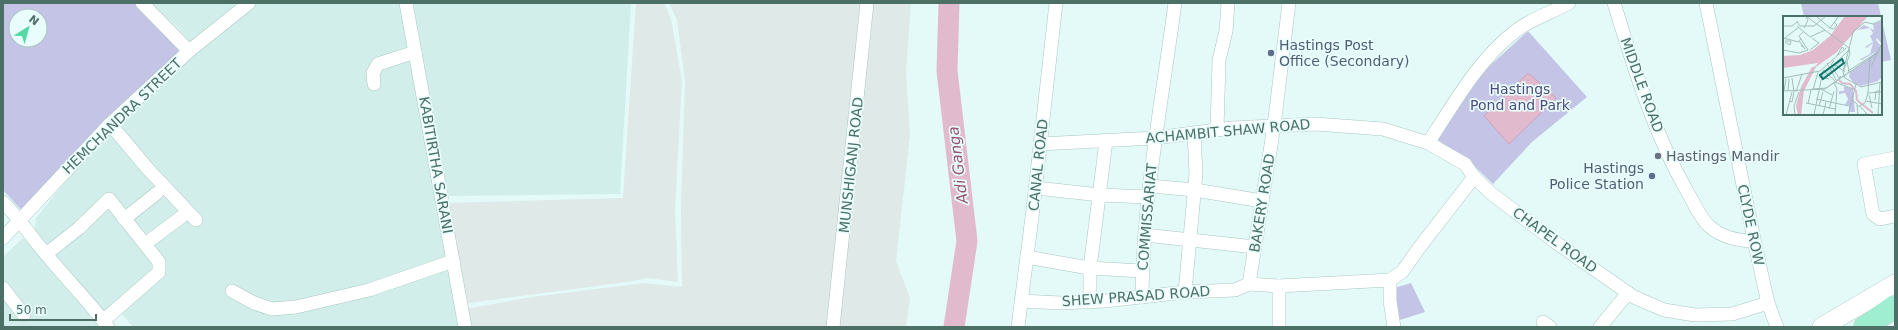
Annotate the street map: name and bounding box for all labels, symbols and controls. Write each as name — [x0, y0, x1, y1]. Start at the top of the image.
north arrow — [8, 8, 48, 48]
text: N — [26, 12, 41, 28]
inset map — [1783, 16, 1882, 115]
street label: MIDDLE ROAD — [1617, 35, 1667, 135]
place label: Hastings Post Office (Secondary) — [1279, 37, 1409, 69]
marker: Hastings Post Office (Secondary) — [1266, 48, 1276, 58]
street label: HEMCHANDRA STREET — [59, 55, 185, 177]
park label: Hastings Pond and Park — [1470, 81, 1571, 113]
street label: KABITIRTHA SARANI — [416, 95, 456, 235]
street label: MUNSHIGANJ ROAD — [836, 96, 866, 234]
street label: ACHAMBIT SHAW ROAD — [1145, 116, 1311, 146]
street label: CANAL ROAD — [1025, 118, 1051, 212]
water label: Adi Ganga — [944, 125, 972, 206]
place label: Hastings Mandir — [1666, 148, 1780, 164]
marker: Hastings Mandir — [1653, 151, 1663, 161]
street label: BAKERY ROAD — [1246, 152, 1278, 254]
place label: Hastings Police Station — [1549, 160, 1644, 192]
street label: COMMISSARIAT — [1134, 162, 1160, 271]
marker: Hastings Police Station — [1647, 171, 1657, 181]
street label: CLYDE ROW — [1735, 183, 1767, 267]
street label: CHAPEL ROAD — [1510, 204, 1600, 276]
street label: SHEW PRASAD ROAD — [1061, 283, 1211, 309]
scale bar — [10, 296, 96, 322]
text: 50 m — [16, 303, 47, 317]

